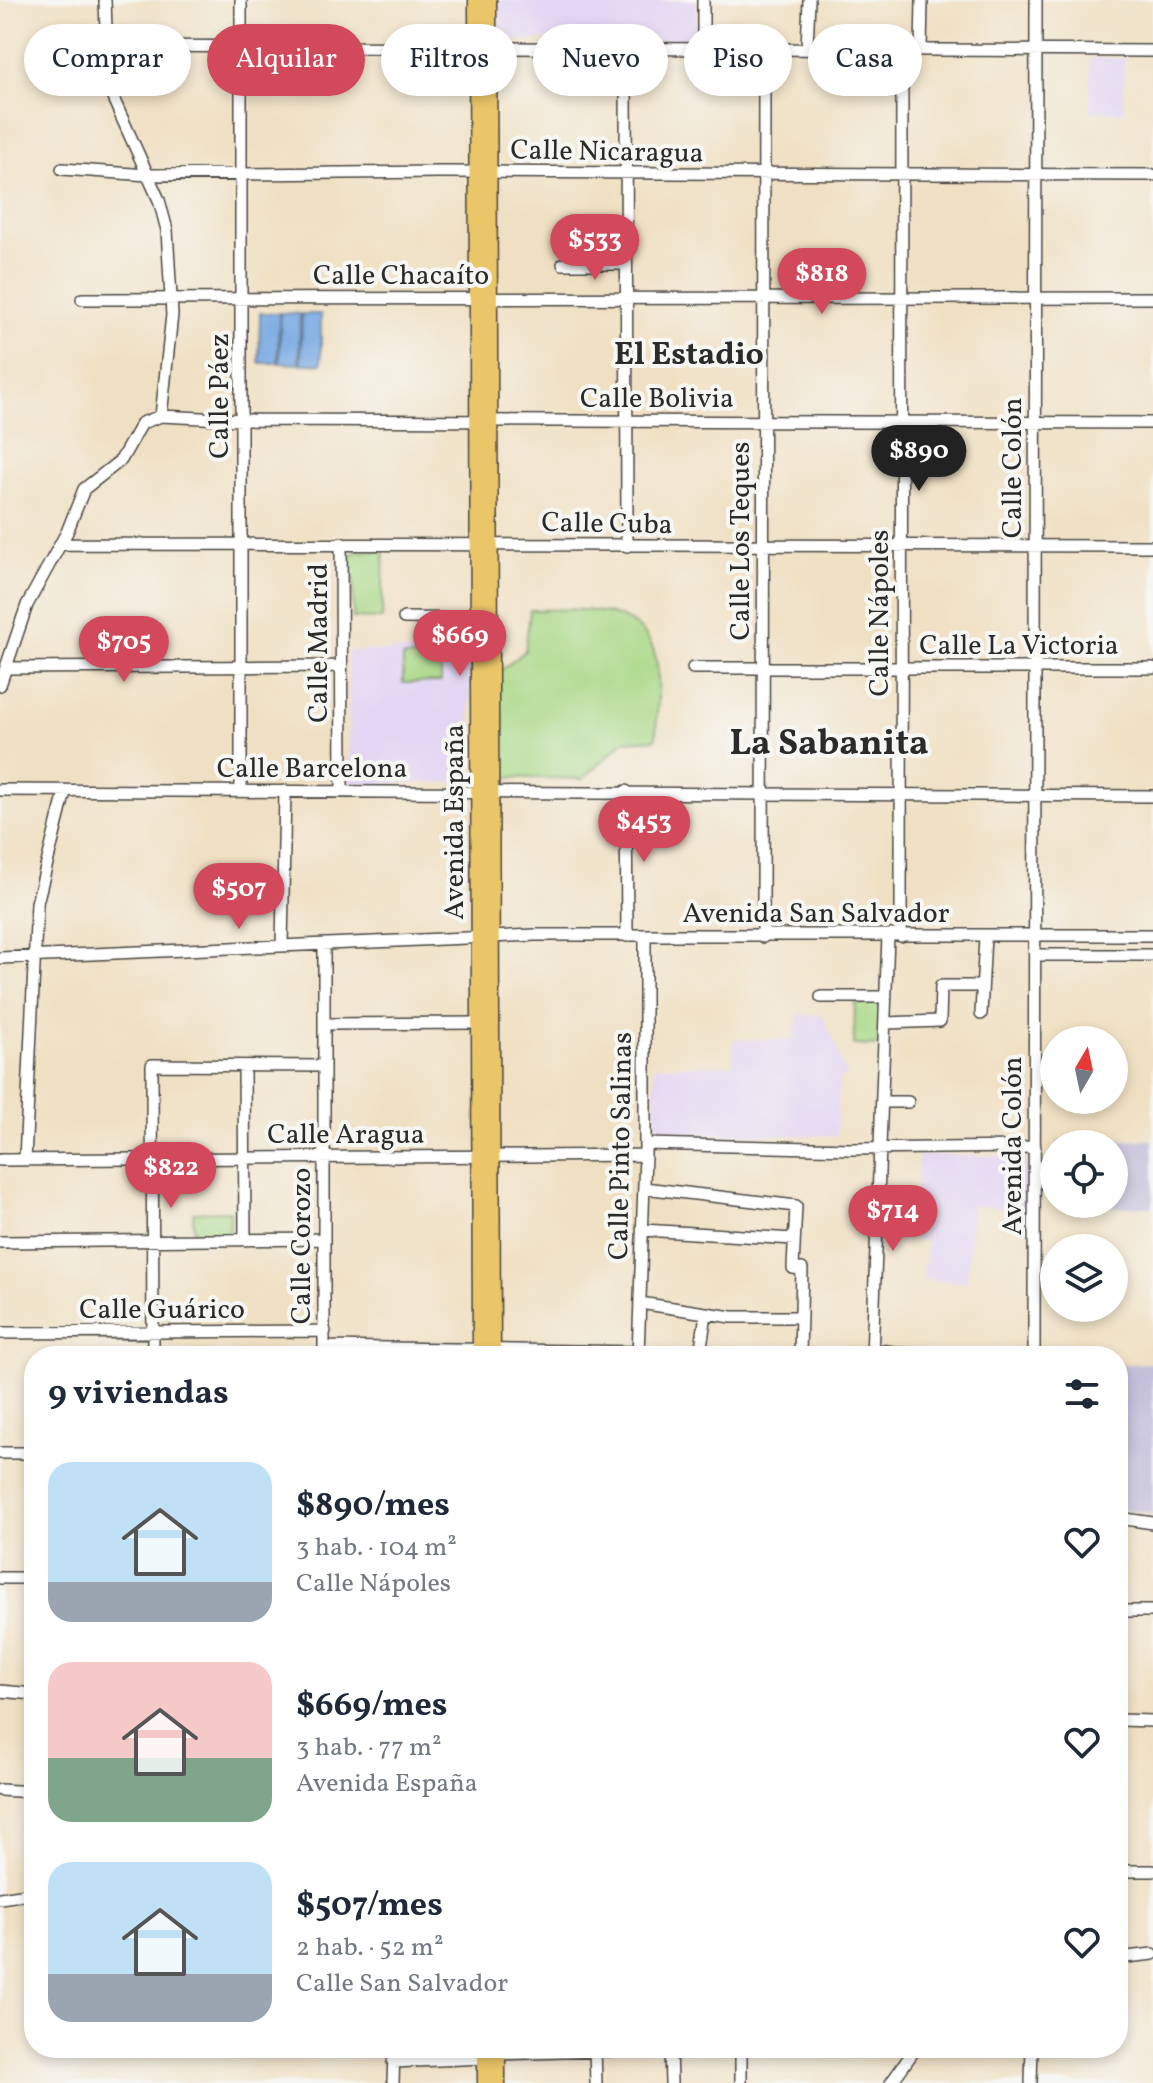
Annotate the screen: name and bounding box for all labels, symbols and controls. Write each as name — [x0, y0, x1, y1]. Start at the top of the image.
chip: Comprar — [24, 24, 191, 96]
chip: Alquilar — [207, 24, 365, 96]
chip: Filtros — [381, 24, 517, 96]
chip: Nuevo — [533, 24, 668, 96]
chip: Piso — [684, 24, 792, 96]
chip: Casa — [808, 24, 922, 96]
street label: Calle Nicaragua — [510, 131, 704, 174]
pin: $533 — [548, 214, 642, 282]
text: $533 — [568, 222, 622, 258]
pin: $818 — [775, 248, 869, 316]
text: $818 — [795, 256, 849, 292]
street label: Calle Chacaíto — [313, 257, 489, 296]
street label: Calle Páez — [201, 333, 240, 459]
district label: El Estadio — [614, 334, 764, 378]
street label: Calle Bolivia — [580, 380, 734, 419]
street label: Calle Colón — [994, 398, 1033, 538]
pin: $890 — [872, 425, 966, 493]
text: $890 — [889, 433, 949, 469]
street label: Calle Los Teques — [722, 441, 761, 641]
street label: Calle Cuba — [541, 504, 673, 545]
street label: Calle Nápoles — [861, 530, 900, 696]
street label: Calle Madrid — [300, 563, 339, 723]
pin: $669 — [413, 610, 507, 678]
pin: $705 — [77, 616, 171, 684]
text: $669 — [431, 618, 489, 654]
text: $705 — [97, 624, 151, 660]
street label: Calle La Victoria — [919, 627, 1119, 666]
district label: La Sabanita — [729, 720, 929, 770]
street label: Avenida España — [436, 724, 475, 920]
street label: Calle Barcelona — [217, 750, 407, 789]
pin: $453 — [597, 796, 691, 864]
text: $453 — [616, 804, 672, 840]
pin: $507 — [192, 863, 286, 931]
text: $507 — [211, 871, 267, 907]
street label: Avenida San Salvador — [683, 895, 950, 934]
north arrow — [1040, 1026, 1128, 1114]
map controls — [1040, 1026, 1128, 1322]
street label: Calle Pinto Salinas — [600, 1032, 643, 1260]
street label: Avenida Colón — [994, 1056, 1033, 1236]
street label: Calle Aragua — [267, 1116, 425, 1155]
button: locate — [1040, 1130, 1128, 1218]
pin: $822 — [124, 1142, 218, 1210]
text: $822 — [143, 1150, 199, 1186]
street label: Calle Corozo — [283, 1168, 322, 1324]
pin: $714 — [846, 1185, 940, 1253]
text: $714 — [866, 1193, 920, 1229]
button: layers — [1040, 1234, 1128, 1322]
street label: Calle Guárico — [79, 1291, 245, 1330]
text: 9 viviendas — [48, 1371, 229, 1418]
icon: filters — [1060, 1372, 1104, 1416]
text: $890/mes — [296, 1483, 450, 1530]
icon: home — [112, 1494, 208, 1590]
icon: heart — [1060, 1520, 1104, 1564]
text: 3 hab. · 104 m² — [296, 1530, 457, 1566]
text: Calle Nápoles — [296, 1566, 451, 1602]
text: $669/mes — [296, 1683, 448, 1730]
icon: home — [112, 1694, 208, 1790]
icon: heart — [1060, 1720, 1104, 1764]
text: 3 hab. · 77 m² — [296, 1730, 442, 1766]
text: Avenida España — [296, 1766, 478, 1802]
text: $507/mes — [296, 1883, 443, 1930]
icon: home — [112, 1894, 208, 1990]
icon: heart — [1060, 1920, 1104, 1964]
text: 2 hab. · 52 m² — [296, 1930, 444, 1966]
text: Calle San Salvador — [296, 1966, 508, 2002]

